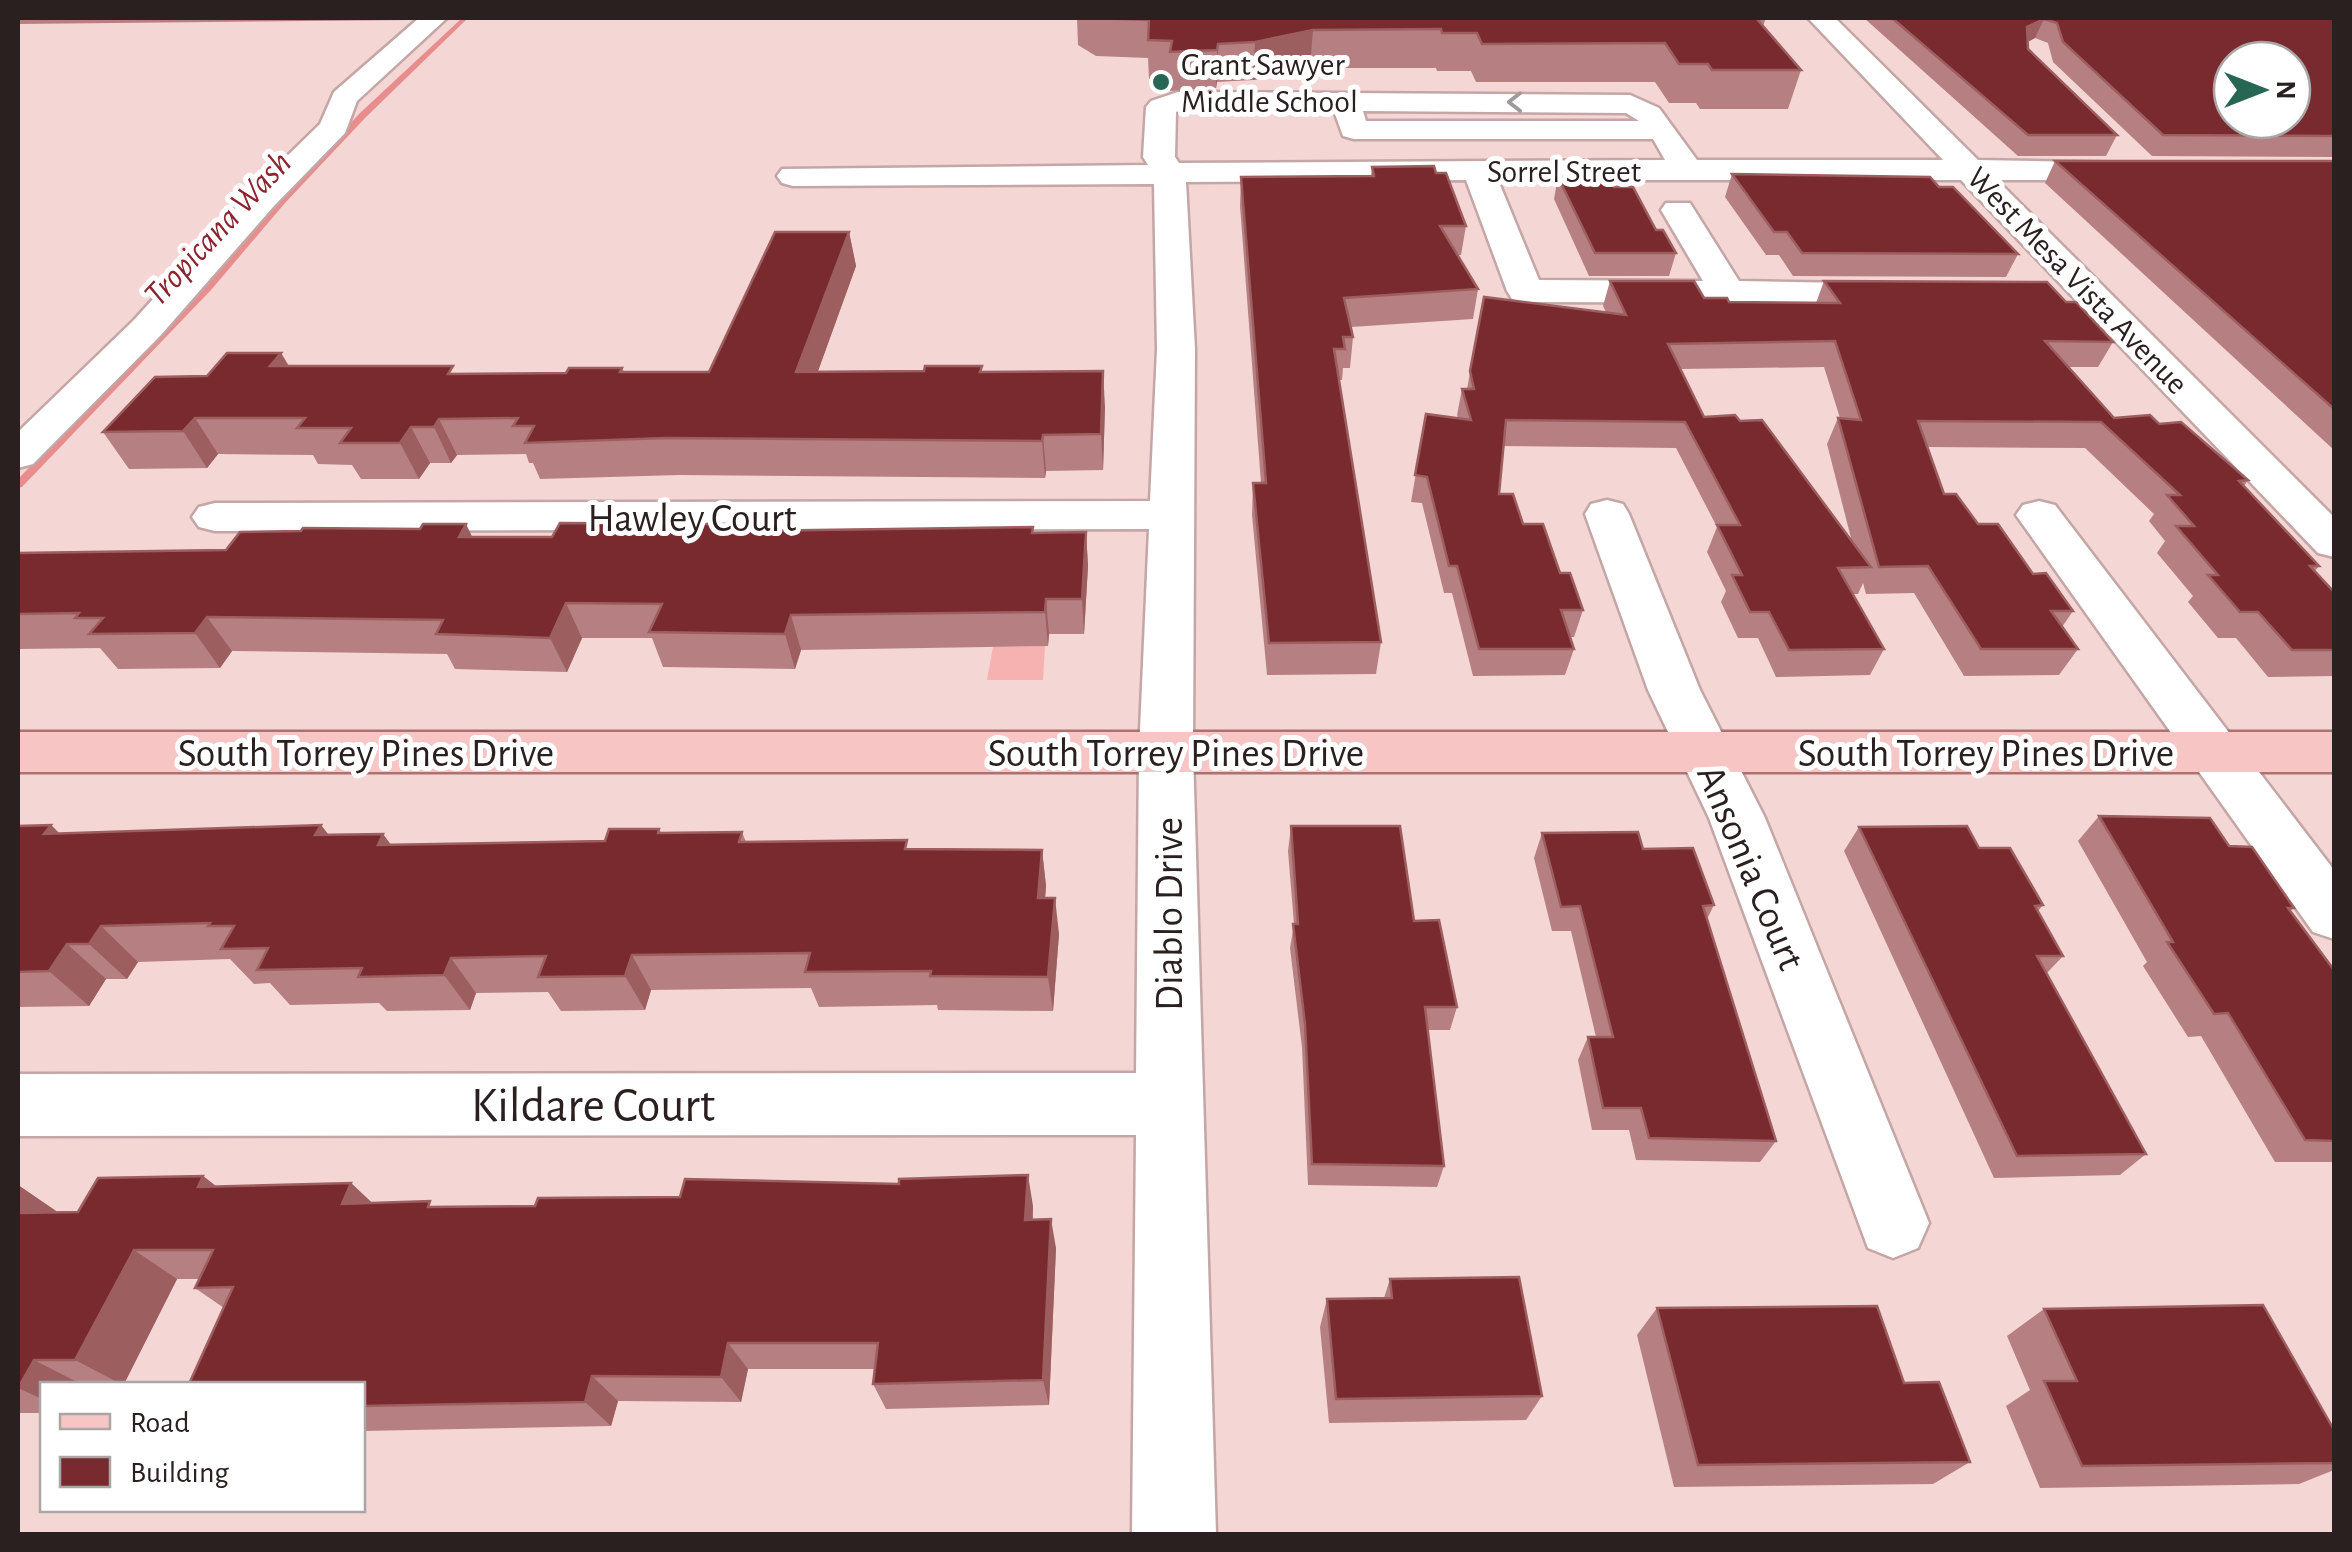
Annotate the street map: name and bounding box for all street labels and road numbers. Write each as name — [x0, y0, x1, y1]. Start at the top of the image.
street label: Sorrel Street — [1487, 156, 1641, 188]
street label: West Mesa Vista Avenue — [1961, 161, 2194, 400]
street label: Hawley Court — [588, 499, 797, 539]
street label: South Torrey Pines Drive — [178, 734, 554, 774]
street label: South Torrey Pines Drive — [988, 734, 1364, 774]
street label: South Torrey Pines Drive — [1798, 734, 2174, 774]
street label: Ansonia Court — [1689, 760, 1811, 976]
street label: Diablo Drive — [1150, 817, 1190, 1011]
street label: Kildare Court — [471, 1083, 715, 1131]

